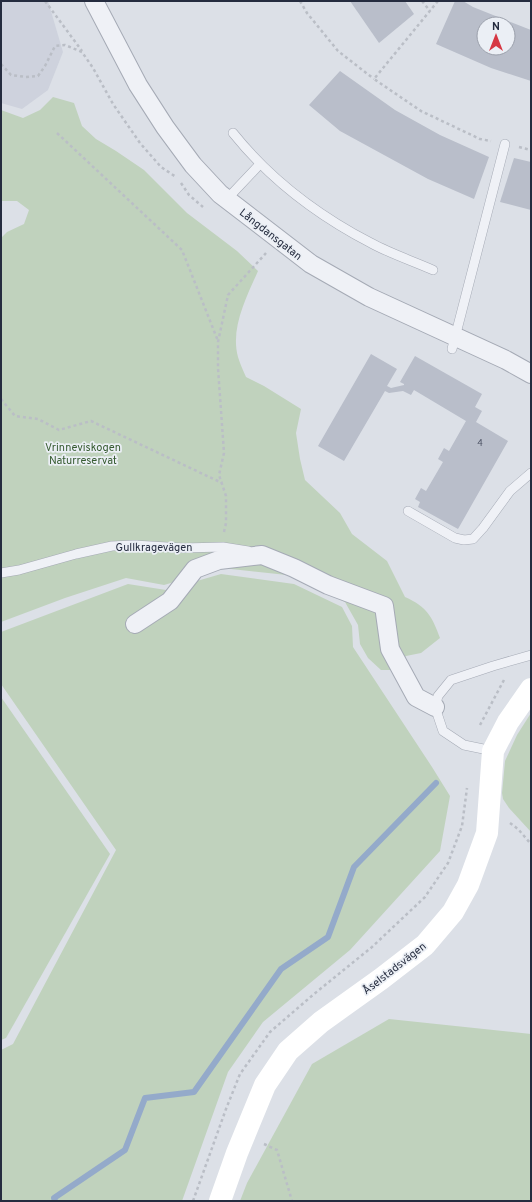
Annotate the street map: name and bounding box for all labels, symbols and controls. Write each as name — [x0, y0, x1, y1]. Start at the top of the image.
north arrow — [476, 16, 516, 56]
text: N — [492, 20, 500, 34]
street label: Långdansgatan — [236, 206, 305, 264]
house number: 4 — [477, 438, 483, 449]
park label: Vrinneviskogen Naturreservat — [45, 441, 121, 468]
street label: Gullkragevägen — [116, 541, 192, 555]
street label: Åselstadsvägen — [360, 940, 429, 998]

